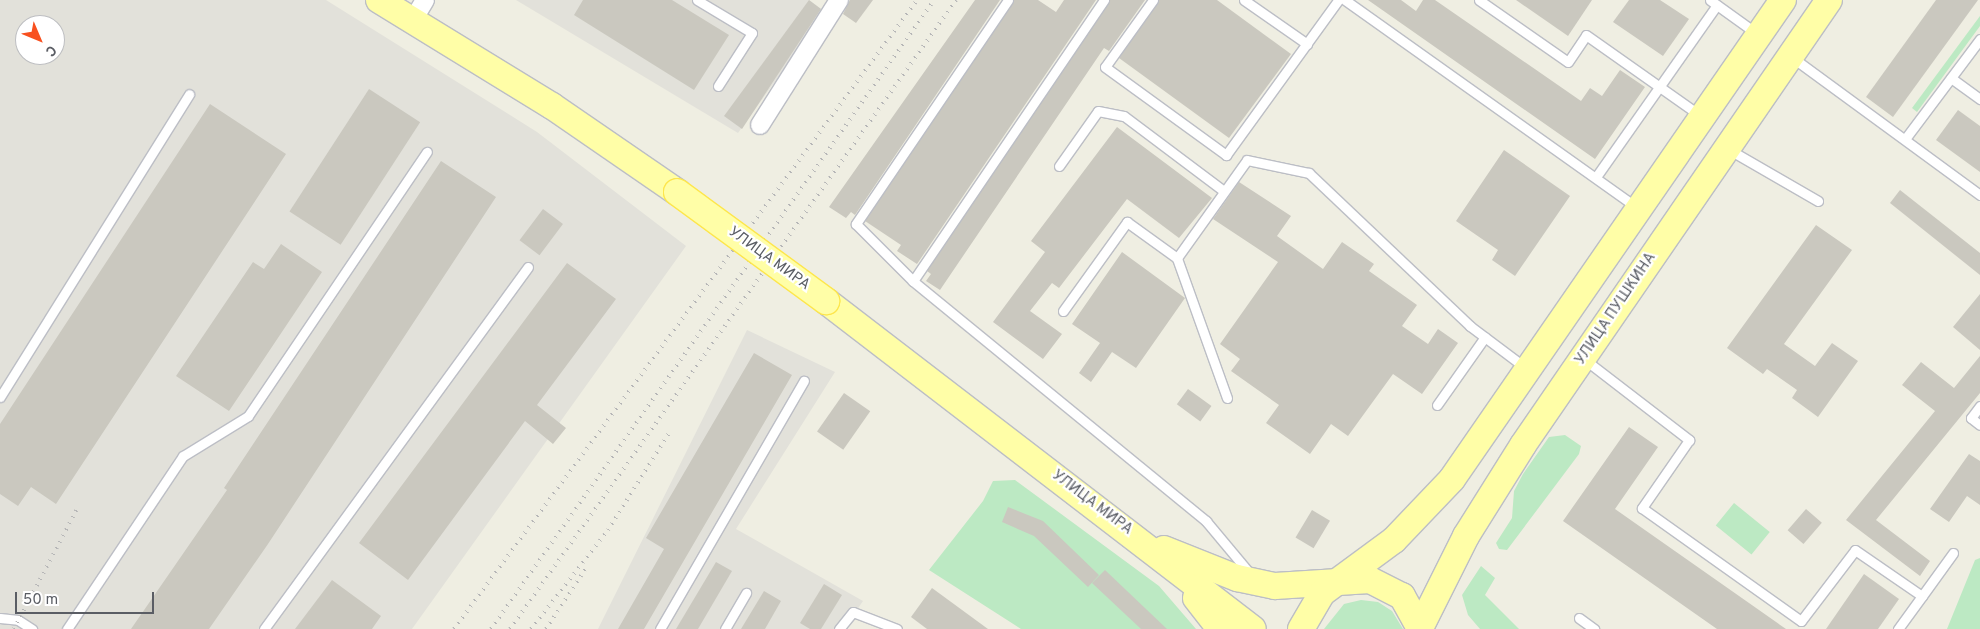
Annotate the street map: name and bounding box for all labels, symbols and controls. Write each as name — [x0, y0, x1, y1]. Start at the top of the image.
north arrow — [15, 15, 65, 65]
text: С — [41, 41, 59, 59]
street label: УЛИЦА МИРА — [724, 223, 814, 295]
street label: УЛИЦА ПУШКИНА — [1572, 249, 1660, 369]
street label: УЛИЦА МИРА — [1048, 467, 1136, 539]
scale bar — [18, 582, 156, 614]
text: 50 m — [23, 591, 58, 610]

